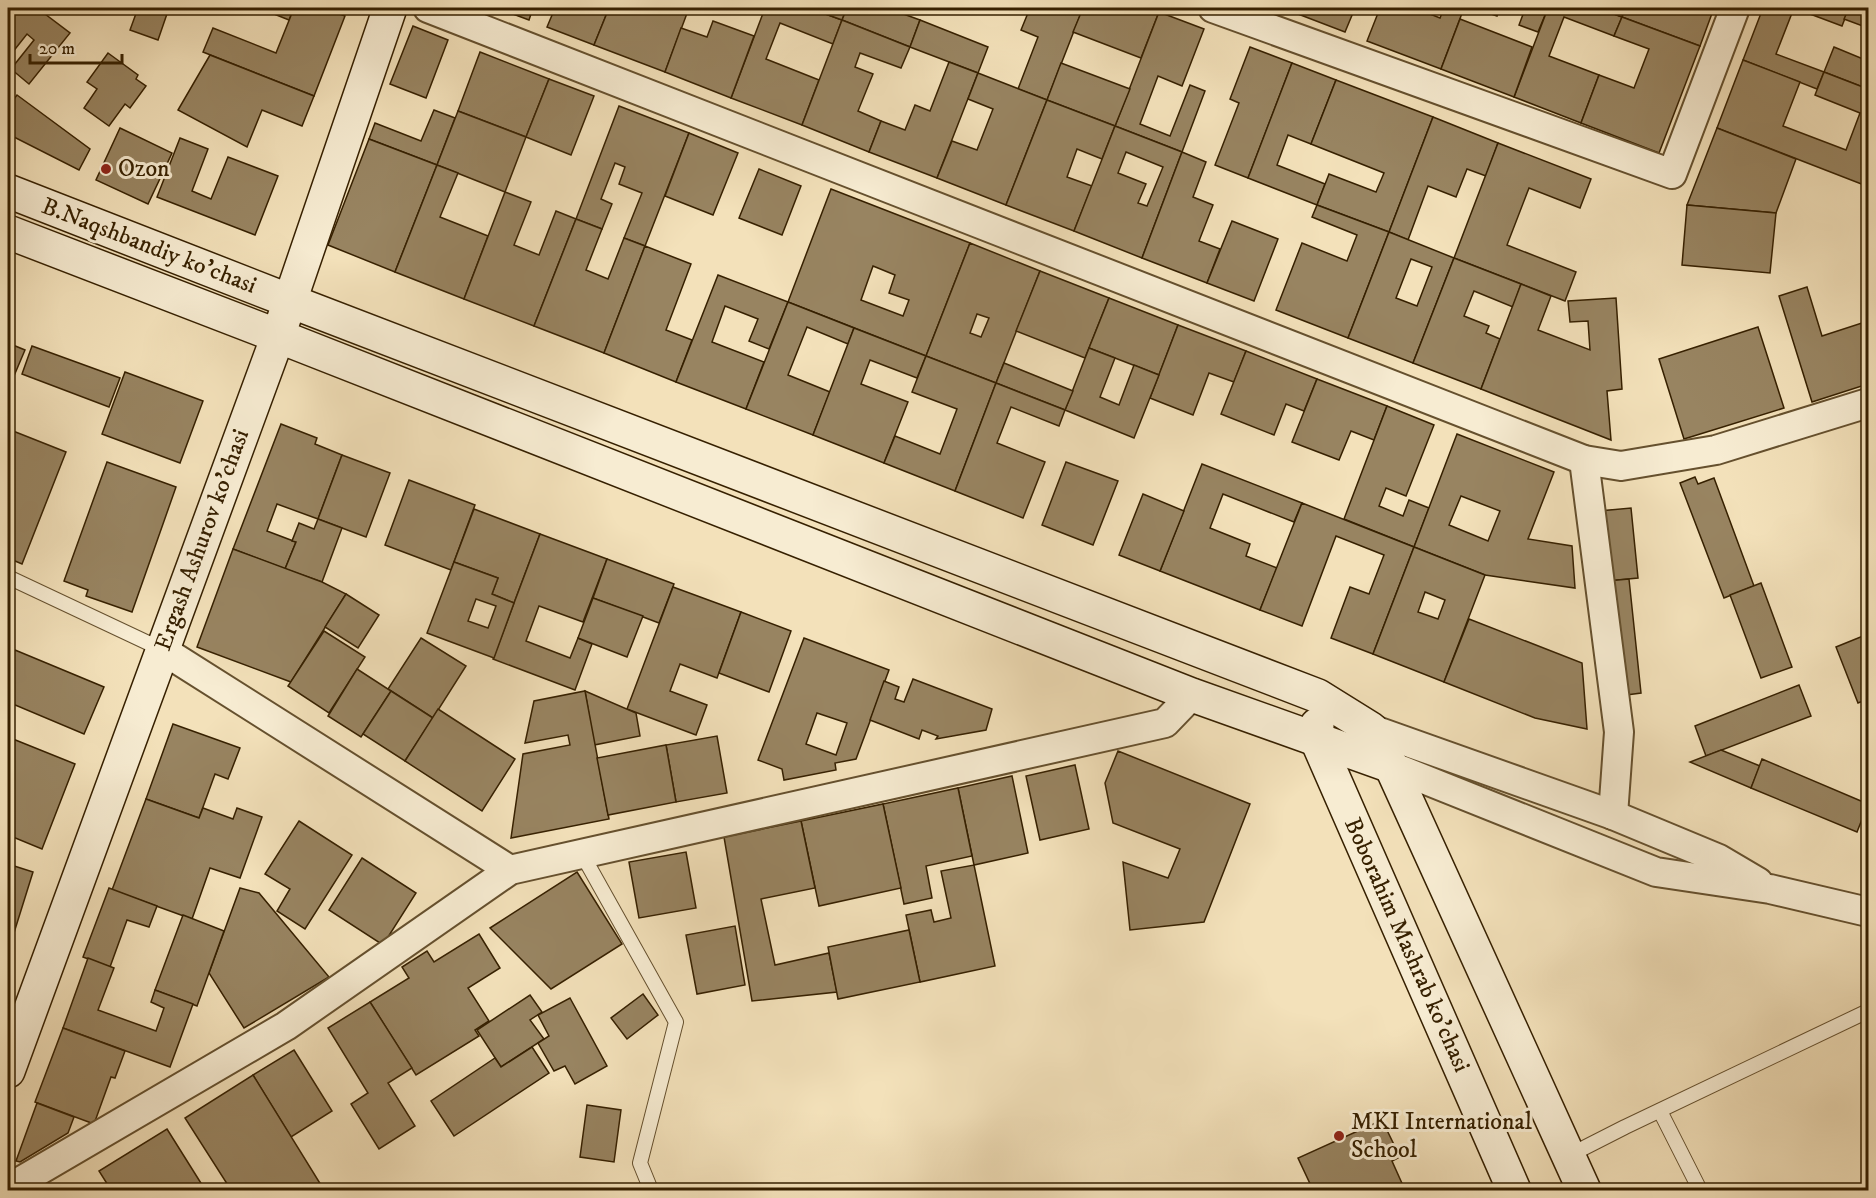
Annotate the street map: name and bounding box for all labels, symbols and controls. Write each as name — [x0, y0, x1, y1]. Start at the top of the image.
scale bar — [30, 27, 122, 65]
text: 20 m — [39, 38, 75, 60]
place label: Ozon — [118, 154, 170, 184]
marker: Ozon — [99, 162, 113, 176]
street label: B.Naqshbandiy ko'chasi — [37, 191, 261, 301]
street label: Ergash Ashurov ko'chasi — [148, 425, 256, 655]
street label: Boborahim Mashrab ko'chasi — [1337, 813, 1477, 1077]
place label: MKI International School — [1351, 1107, 1533, 1165]
marker: MKI International School — [1332, 1129, 1346, 1143]

